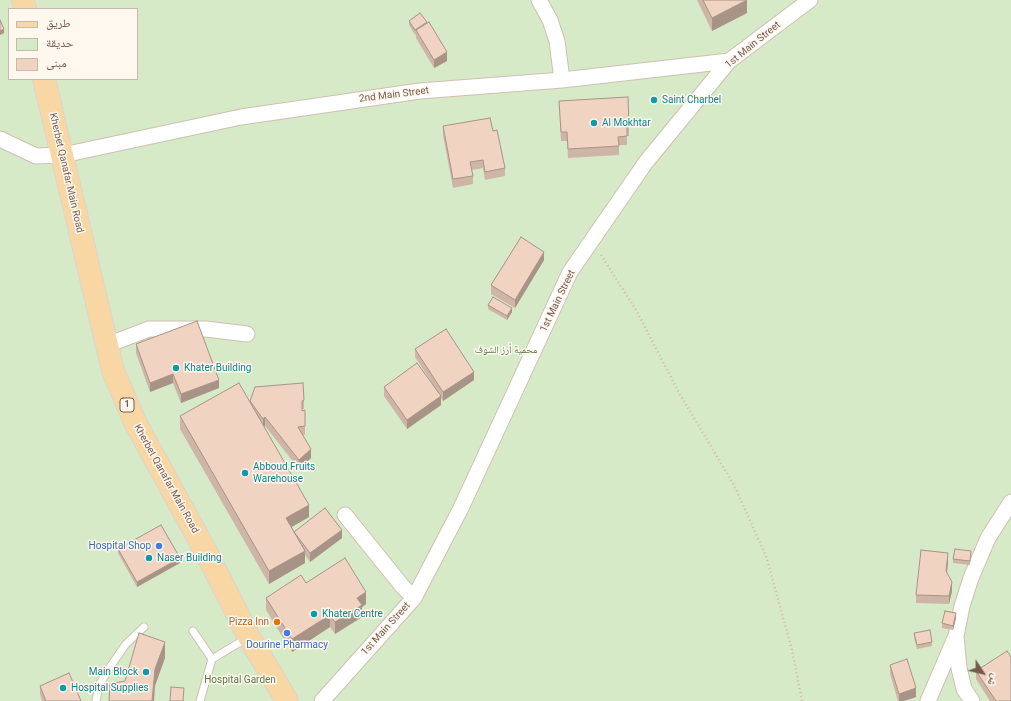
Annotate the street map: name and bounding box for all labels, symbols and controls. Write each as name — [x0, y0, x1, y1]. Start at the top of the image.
legend — [8, 8, 138, 80]
text: طريق — [46, 16, 71, 30]
street label: 1st Main Street — [723, 19, 783, 71]
text: حديقة — [46, 36, 74, 50]
text: مبنى — [46, 56, 67, 70]
street label: 2nd Main Street — [358, 85, 430, 105]
place label: Saint Charbel — [662, 94, 721, 106]
marker: Saint Charbel — [649, 95, 659, 105]
street label: Kherbet Qanafar Main Road — [46, 112, 86, 234]
place label: Al Mokhtar — [602, 117, 651, 129]
marker: Al Mokhtar — [589, 118, 599, 128]
street label: 1st Main Street — [538, 268, 578, 334]
park label: محمية أرز الشوف — [475, 344, 537, 356]
place label: Khater Building — [184, 362, 251, 374]
marker: Khater Building — [171, 363, 181, 373]
road number: 1 — [120, 398, 134, 412]
street label: Kherbet Qanafar Main Road — [131, 422, 201, 536]
place label: Abboud Fruits Warehouse — [253, 461, 315, 484]
marker: Abboud Fruits Warehouse — [240, 468, 250, 478]
place label: Hospital Shop — [89, 540, 151, 552]
marker: Hospital Shop — [154, 541, 164, 551]
place label: Naser Building — [157, 552, 222, 564]
marker: Naser Building — [144, 553, 154, 563]
street label: 1st Main Street — [359, 600, 413, 658]
place label: Khater Centre — [322, 608, 383, 620]
marker: Khater Centre — [309, 609, 319, 619]
place label: Pizza Inn — [229, 616, 269, 628]
marker: Pizza Inn — [272, 617, 282, 627]
marker: Dourine Pharmacy — [282, 628, 292, 638]
place label: Dourine Pharmacy — [246, 639, 328, 651]
north arrow — [963, 653, 1003, 693]
place label: Main Block — [89, 666, 138, 678]
marker: Main Block — [141, 667, 151, 677]
text: ش — [985, 672, 1002, 689]
park label: Hospital Garden — [204, 674, 276, 686]
place label: Hospital Supplies — [71, 682, 149, 694]
marker: Hospital Supplies — [58, 683, 68, 693]

